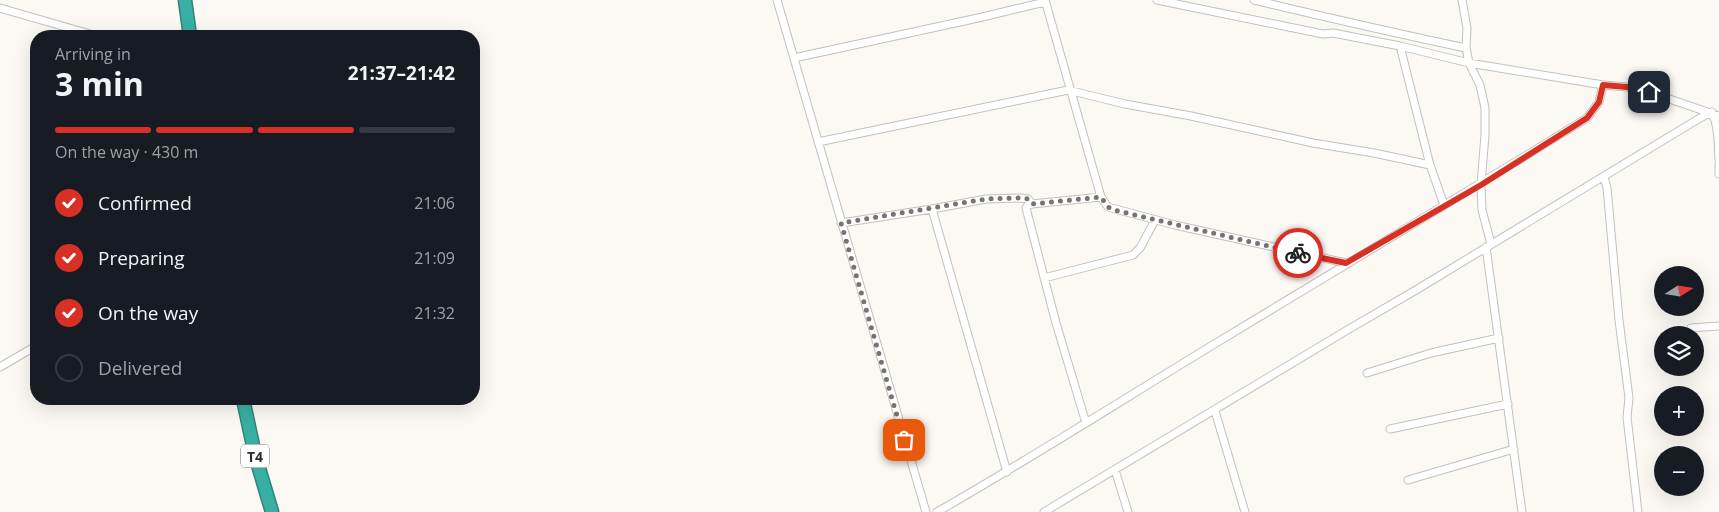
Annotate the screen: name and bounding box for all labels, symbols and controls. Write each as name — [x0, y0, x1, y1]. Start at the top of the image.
text: Arriving in — [55, 43, 131, 65]
text: 21:37–21:42 — [348, 60, 455, 86]
text: 3 min — [55, 62, 144, 105]
pin — [1628, 71, 1670, 113]
icon: home — [1635, 78, 1663, 106]
text: On the way · 430 m — [55, 141, 198, 163]
icon: check — [55, 189, 83, 217]
text: Confirmed — [98, 190, 192, 216]
text: 21:06 — [414, 192, 455, 214]
courier — [1273, 228, 1323, 278]
icon: bike — [1284, 239, 1312, 267]
icon: check — [55, 244, 83, 272]
text: Preparing — [98, 245, 185, 271]
text: 21:09 — [414, 247, 455, 269]
north arrow — [1654, 266, 1704, 316]
map controls — [1654, 266, 1704, 496]
icon: check — [55, 299, 83, 327]
text: On the way — [98, 300, 198, 326]
text: 21:32 — [414, 302, 455, 324]
button: layers — [1654, 326, 1704, 376]
text: Delivered — [98, 355, 182, 381]
button: + — [1654, 386, 1704, 436]
pin — [883, 419, 925, 461]
icon: bag — [890, 426, 918, 454]
road number: T4 — [241, 444, 269, 468]
button: − — [1654, 446, 1704, 496]

